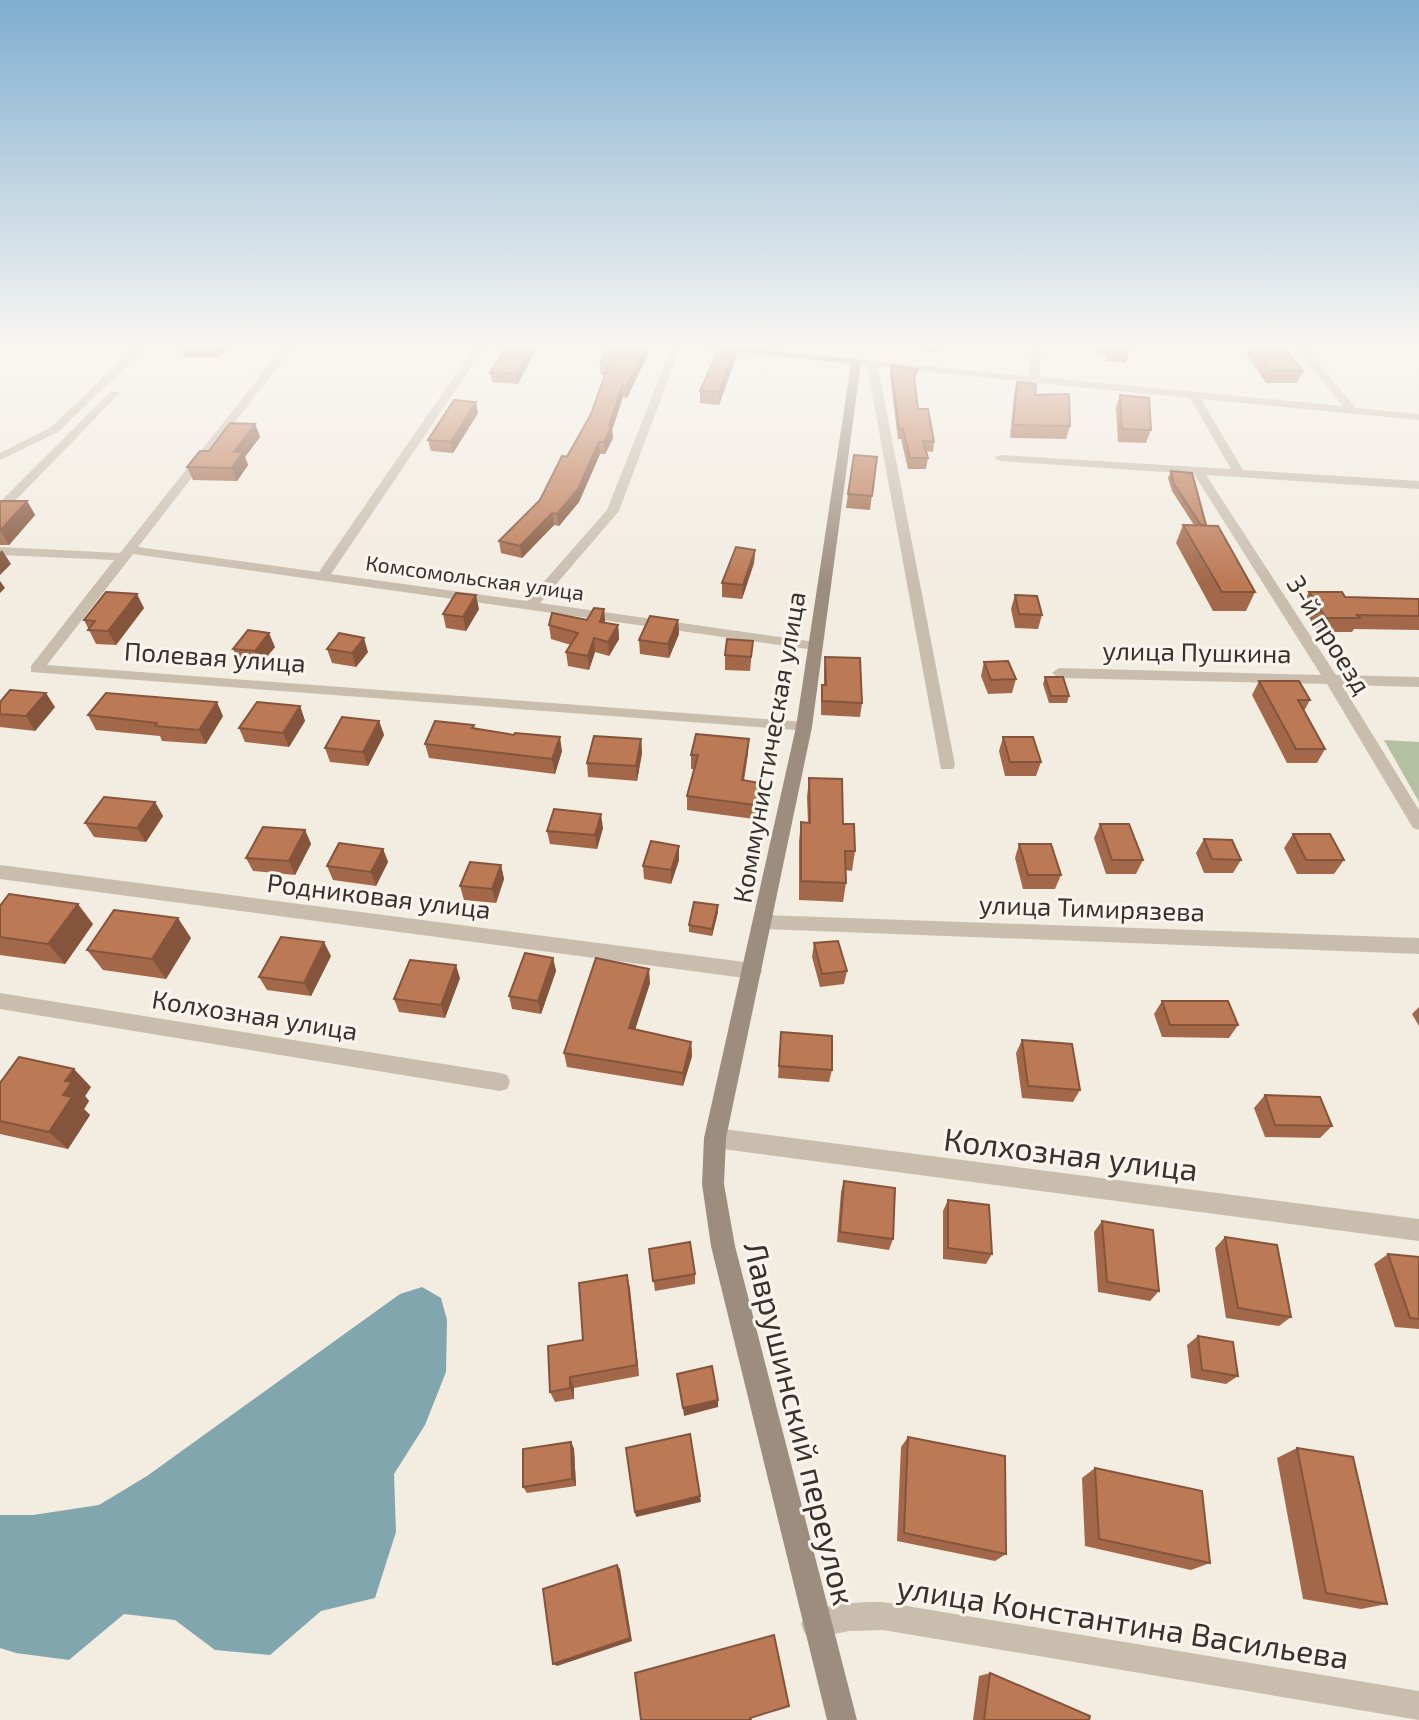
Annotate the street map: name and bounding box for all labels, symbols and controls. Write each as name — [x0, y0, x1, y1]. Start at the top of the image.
street label: Комсомольская улица — [364, 549, 586, 606]
street label: 3-й проезд — [1281, 569, 1379, 699]
street label: Коммунистическая улица — [725, 589, 812, 905]
street label: Полевая улица — [123, 634, 307, 679]
street label: улица Пушкина — [1102, 634, 1292, 669]
street label: Родниковая улица — [265, 866, 493, 925]
street label: улица Тимирязева — [978, 888, 1206, 927]
street label: Колхозная улица — [150, 982, 360, 1047]
street label: Колхозная улица — [942, 1119, 1200, 1188]
street label: Лаврушинский переулок — [736, 1237, 865, 1609]
street label: улица Константина Васильева — [894, 1566, 1352, 1677]

